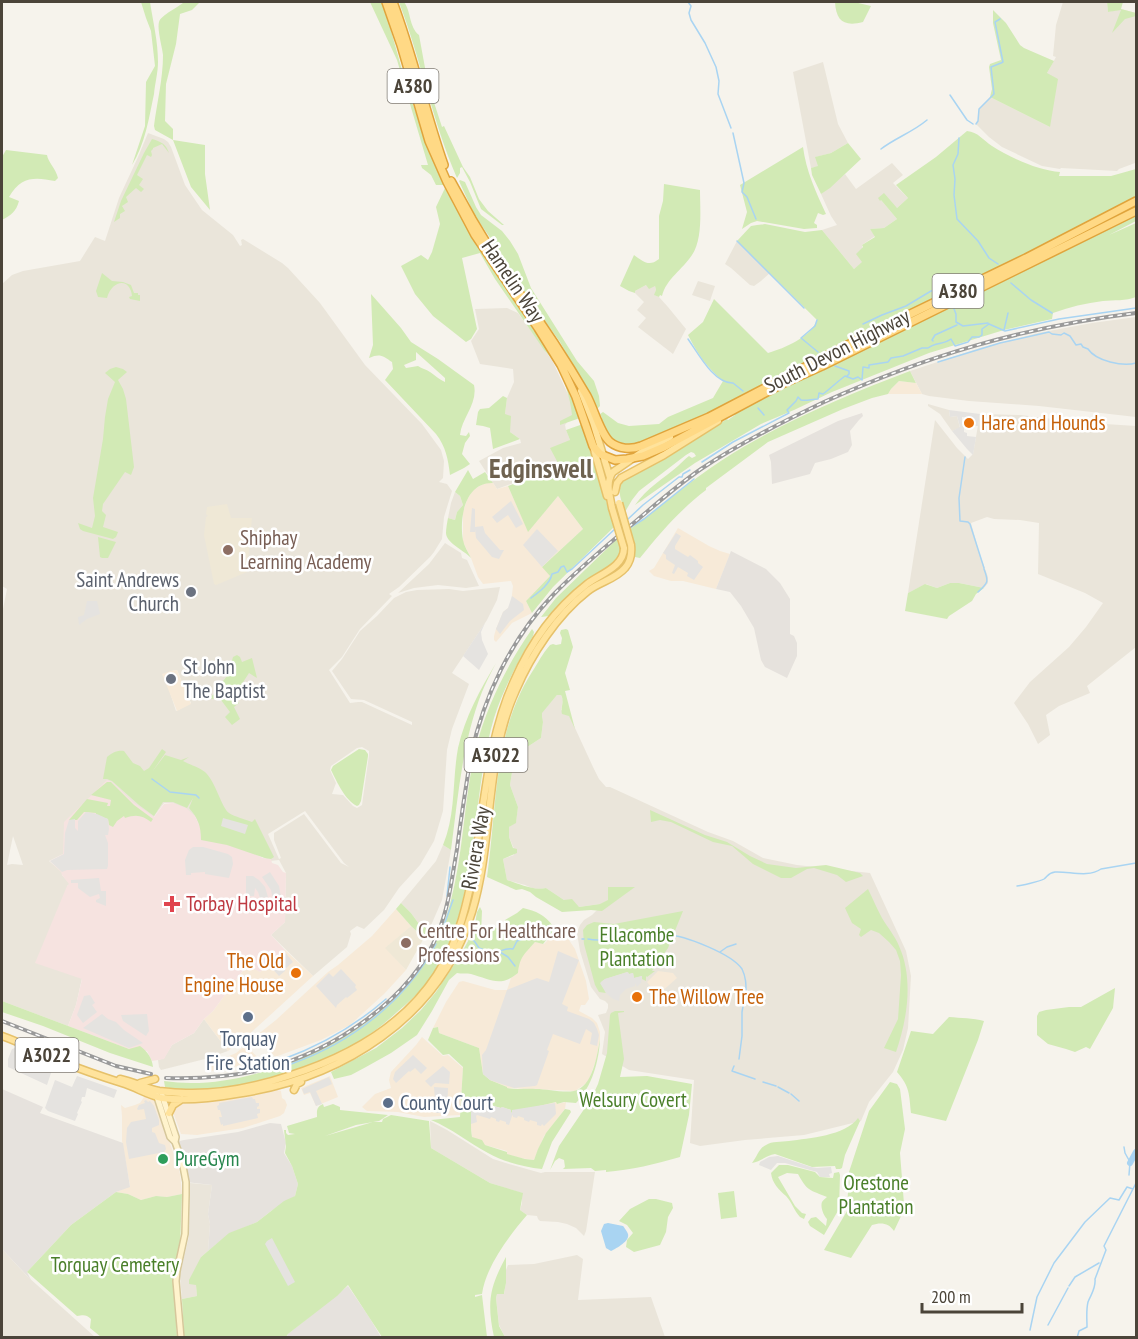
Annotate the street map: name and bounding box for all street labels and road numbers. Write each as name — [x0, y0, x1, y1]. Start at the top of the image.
road number: A380 — [388, 69, 438, 103]
street label: Hamelin Way — [476, 234, 551, 328]
road number: A380 — [932, 274, 984, 308]
street label: South Devon Highway — [760, 302, 914, 399]
road number: A3022 — [464, 738, 528, 772]
street label: Riviera Way — [455, 804, 496, 892]
road number: A3022 — [15, 1038, 78, 1072]

